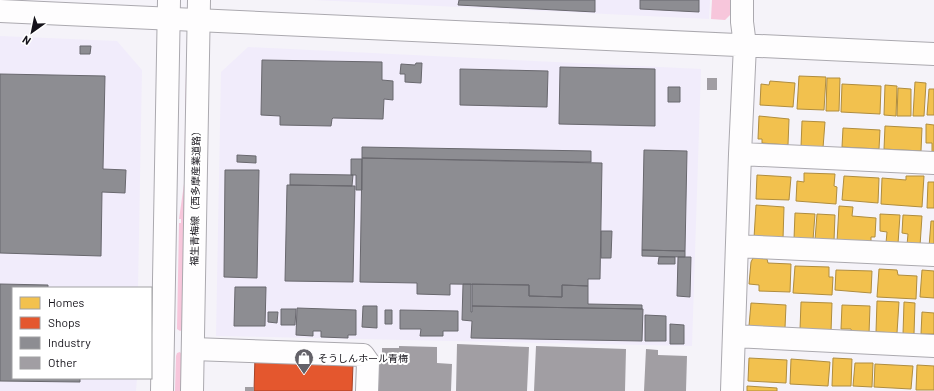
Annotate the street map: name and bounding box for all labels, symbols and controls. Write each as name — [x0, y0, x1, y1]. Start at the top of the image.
north arrow — [12, 12, 52, 52]
text: N — [20, 33, 33, 48]
street label: 福生青梅線（西多摩産業道路） — [188, 126, 202, 266]
legend — [12, 287, 152, 379]
text: Homes — [48, 295, 85, 309]
text: Shops — [48, 315, 81, 329]
text: Industry — [48, 335, 91, 349]
shop icon: そうしんホール青梅 — [293, 347, 315, 375]
place label: そうしんホール青梅 — [318, 352, 408, 364]
text: Other — [48, 355, 78, 369]

